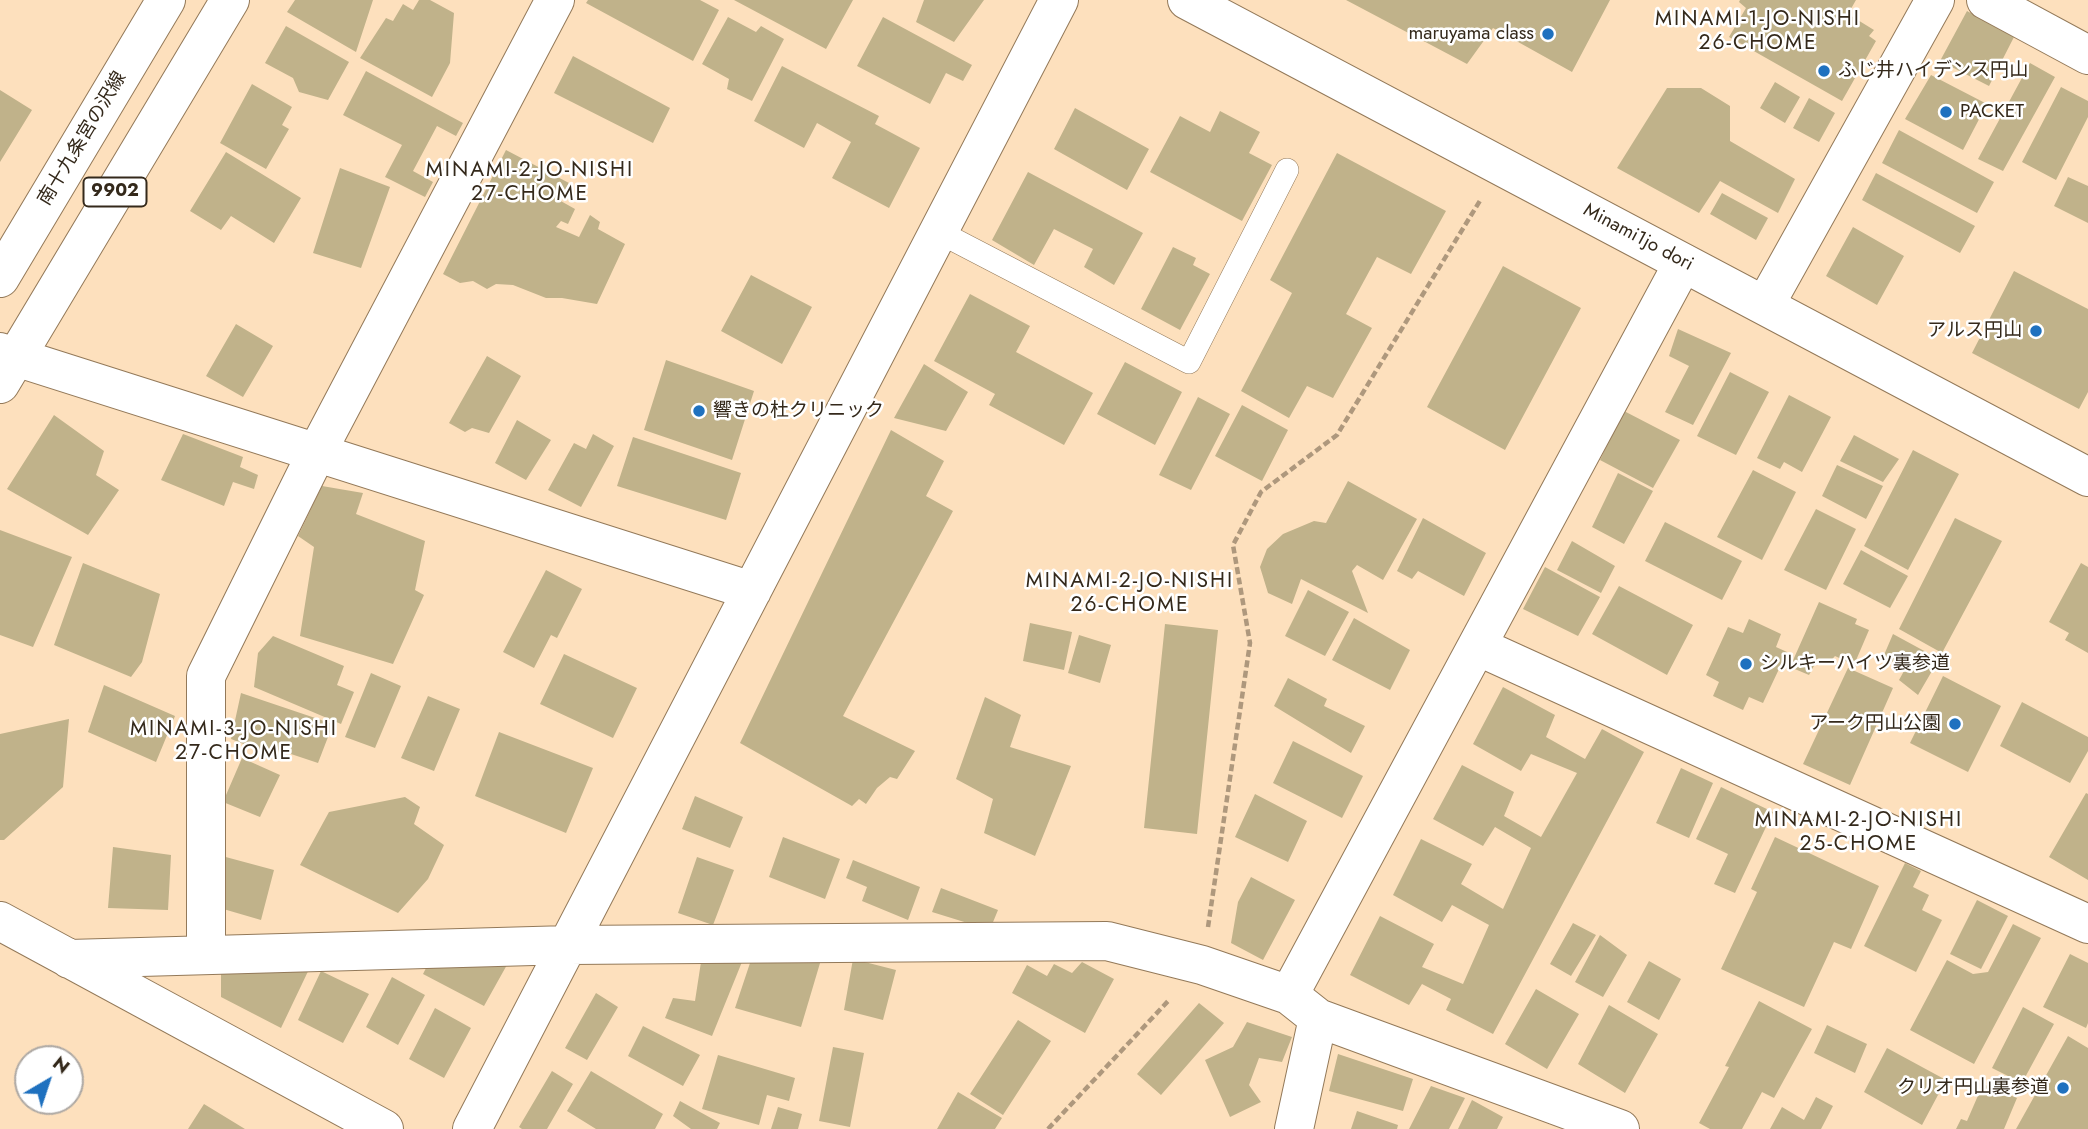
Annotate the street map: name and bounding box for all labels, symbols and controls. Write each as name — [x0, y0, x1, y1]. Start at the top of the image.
district label: MINAMI-1-JO-NISHI 26-CHOME — [1657, 7, 1859, 57]
place label: maruyama class — [1408, 23, 1534, 45]
marker: maruyama class — [1540, 26, 1556, 42]
place label: ふじ井ハイデンス円山 — [1838, 60, 2028, 82]
marker: ふじ井ハイデンス円山 — [1816, 63, 1832, 79]
street label: 南十九条宮の沢線 — [34, 68, 132, 210]
place label: PACKET — [1960, 101, 2024, 123]
marker: PACKET — [1938, 104, 1954, 120]
district label: MINAMI-2-JO-NISHI 27-CHOME — [428, 158, 632, 208]
road number: 9902 — [83, 177, 146, 206]
street label: Minami1jo dori — [1579, 199, 1697, 277]
place label: アルス円山 — [1927, 320, 2022, 342]
marker: アルス円山 — [2028, 323, 2044, 339]
place label: 響きの杜クリニック — [713, 400, 884, 422]
marker: 響きの杜クリニック — [691, 403, 707, 419]
district label: MINAMI-2-JO-NISHI 26-CHOME — [1028, 569, 1232, 619]
place label: シルキーハイツ裏参道 — [1760, 653, 1950, 675]
marker: シルキーハイツ裏参道 — [1738, 656, 1754, 672]
place label: アーク円山公園 — [1809, 713, 1941, 735]
marker: アーク円山公園 — [1947, 716, 1963, 732]
district label: MINAMI-3-JO-NISHI 27-CHOME — [132, 717, 336, 767]
district label: MINAMI-2-JO-NISHI 25-CHOME — [1757, 808, 1961, 858]
north arrow — [14, 1045, 84, 1115]
text: N — [47, 1050, 76, 1080]
place label: クリオ円山裏参道 — [1897, 1077, 2049, 1099]
marker: クリオ円山裏参道 — [2055, 1080, 2071, 1096]

